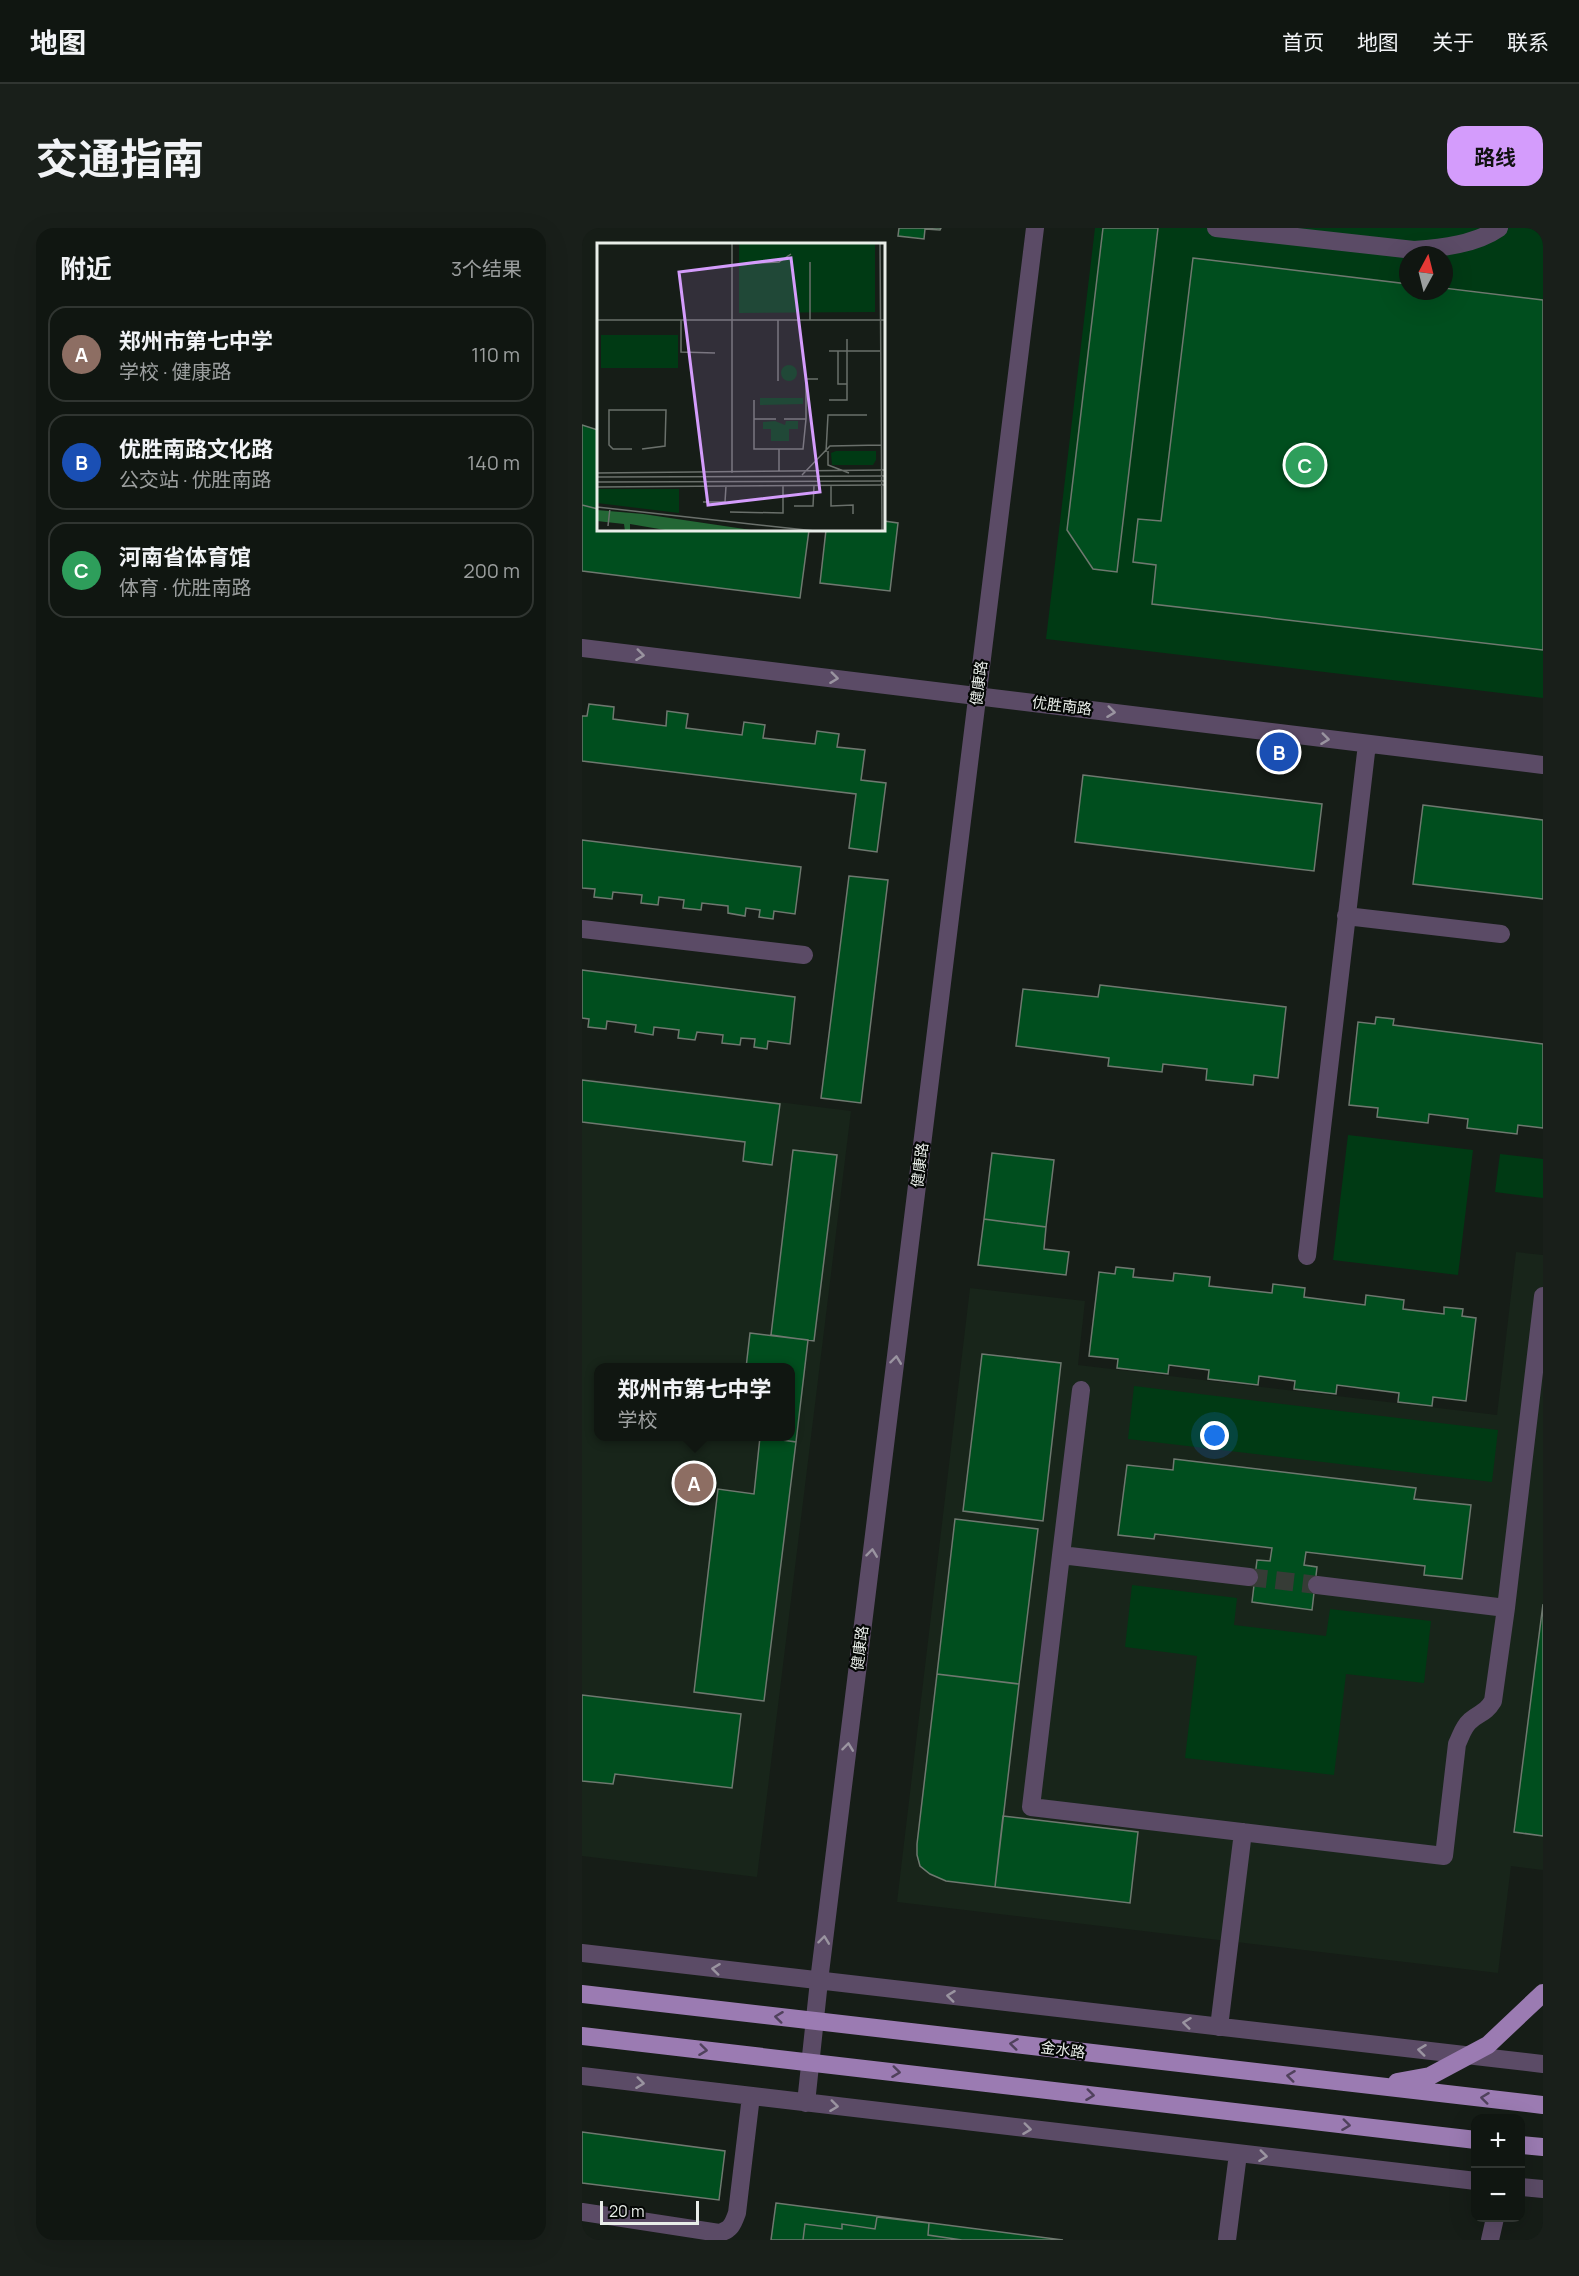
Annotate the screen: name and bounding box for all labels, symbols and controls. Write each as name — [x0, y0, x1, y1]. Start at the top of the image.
text: 地图 — [30, 23, 86, 61]
text: 首页 — [1282, 28, 1324, 56]
text: 地图 — [1357, 28, 1399, 56]
text: 关于 — [1432, 28, 1474, 56]
text: 联系 — [1507, 28, 1549, 56]
button: 路线 — [1447, 126, 1543, 186]
text: 交通指南 — [36, 129, 204, 187]
inset map — [597, 243, 885, 531]
north arrow — [1399, 246, 1453, 300]
text: 附近 — [60, 250, 112, 286]
text: 3个结果 — [451, 255, 522, 282]
text: 郑州市第七中学 — [119, 326, 273, 356]
text: A — [75, 341, 88, 368]
text: 110 m — [471, 341, 520, 368]
text: 学校 · 健康路 — [119, 358, 232, 385]
text: 优胜南路文化路 — [119, 434, 273, 464]
pin: C — [1286, 442, 1324, 488]
text: B — [75, 449, 88, 476]
text: 140 m — [467, 449, 520, 476]
text: 公交站 · 优胜南路 — [119, 466, 272, 493]
text: 河南省体育馆 — [119, 542, 251, 572]
text: C — [74, 557, 89, 584]
text: 200 m — [463, 557, 520, 584]
text: 体育 · 优胜南路 — [119, 574, 252, 601]
one-way arrow — [635, 648, 645, 660]
street label: 健康路 — [965, 659, 992, 707]
one-way arrow — [829, 671, 838, 684]
street label: 优胜南路 — [1031, 691, 1093, 720]
one-way arrow — [1106, 705, 1115, 718]
pin: B — [1260, 730, 1298, 774]
one-way arrow — [1320, 732, 1330, 745]
street label: 健康路 — [906, 1141, 933, 1189]
one-way arrow — [889, 1355, 901, 1364]
popup — [594, 1363, 795, 1441]
text: 郑州市第七中学 — [617, 1374, 772, 1404]
text: 学校 — [617, 1406, 657, 1433]
your location — [1200, 1421, 1229, 1450]
pin: A — [674, 1460, 714, 1506]
one-way arrow — [865, 1549, 878, 1558]
street label: 健康路 — [846, 1624, 873, 1672]
one-way arrow — [841, 1742, 854, 1751]
one-way arrow — [817, 1936, 830, 1945]
one-way arrow — [711, 1963, 721, 1976]
one-way arrow — [947, 1990, 956, 2003]
one-way arrow — [774, 2011, 783, 2024]
one-way arrow — [1182, 2017, 1191, 2030]
street label: 金水路 — [1039, 2036, 1087, 2063]
one-way arrow — [1009, 2038, 1019, 2051]
one-way arrow — [698, 2043, 707, 2056]
one-way arrow — [1418, 2045, 1427, 2057]
one-way arrow — [892, 2066, 901, 2078]
one-way arrow — [1287, 2070, 1296, 2083]
one-way arrow — [636, 2076, 645, 2089]
one-way arrow — [1086, 2088, 1095, 2101]
one-way arrow — [1480, 2093, 1489, 2105]
one-way arrow — [829, 2099, 838, 2112]
map controls — [1471, 2114, 1525, 2222]
button: + — [1471, 2114, 1525, 2168]
one-way arrow — [1342, 2118, 1351, 2130]
one-way arrow — [1023, 2122, 1032, 2135]
one-way arrow — [1258, 2150, 1267, 2162]
button: − — [1471, 2168, 1525, 2222]
scale bar — [600, 2198, 699, 2226]
text: 20 m — [609, 2200, 645, 2222]

